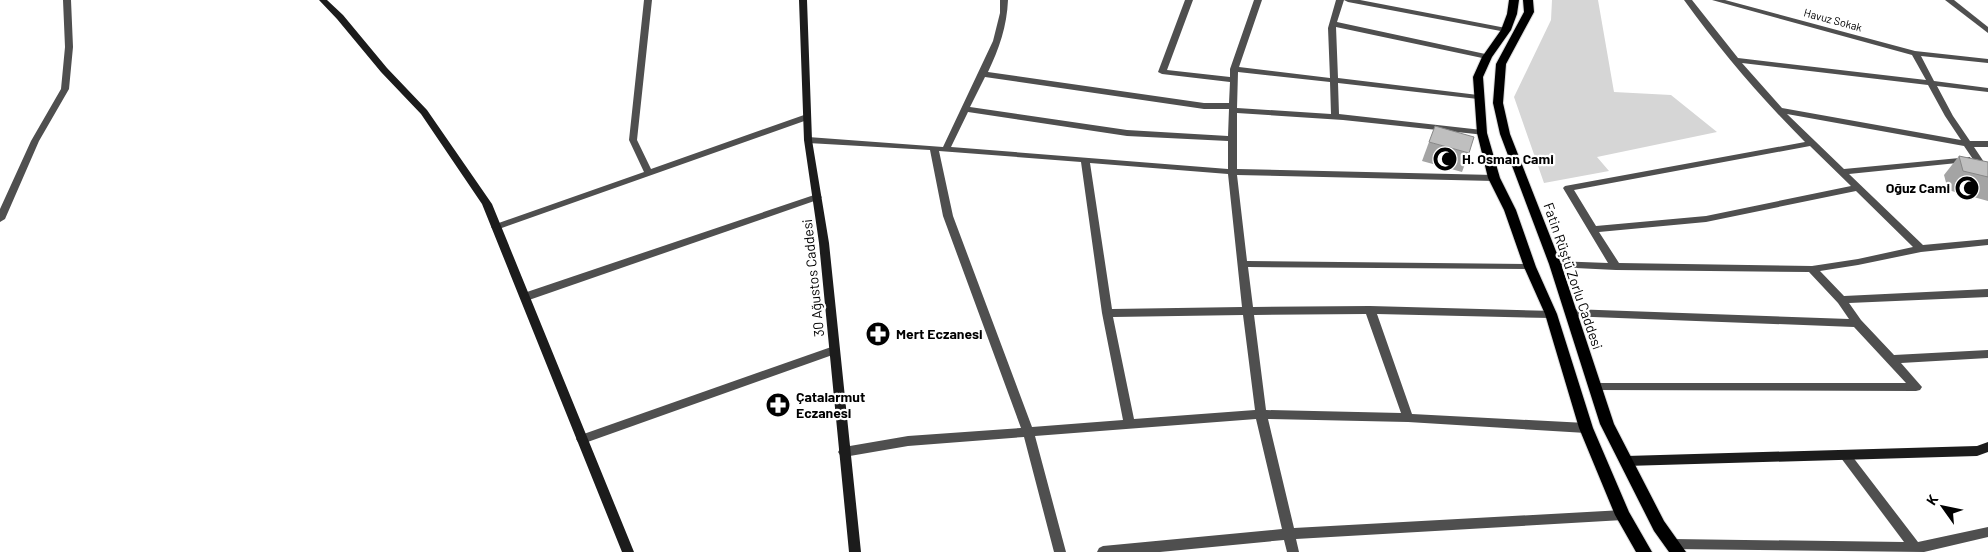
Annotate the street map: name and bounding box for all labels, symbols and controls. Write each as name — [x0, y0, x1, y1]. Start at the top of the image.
street label: Havuz Sokak — [1802, 5, 1864, 34]
mosque icon: H. Osman Cami — [1432, 146, 1458, 172]
place label: H. Osman Cami — [1462, 150, 1554, 167]
mosque icon: Oğuz Cami — [1954, 175, 1980, 201]
place label: Oğuz Cami — [1886, 179, 1950, 196]
street label: Fatin Rüştü Zorlu Caddesi — [1540, 200, 1607, 352]
street label: 30 Ağustos Caddesi — [798, 218, 827, 338]
pharmacy icon: Mert Eczanesi — [865, 321, 891, 347]
place label: Mert Eczanesi — [896, 325, 983, 342]
place label: Çatalarmut Eczanesi — [796, 388, 865, 421]
pharmacy icon: Çatalarmut Eczanesi — [765, 392, 791, 418]
north arrow — [1918, 482, 1968, 532]
text: K — [1922, 491, 1941, 508]

